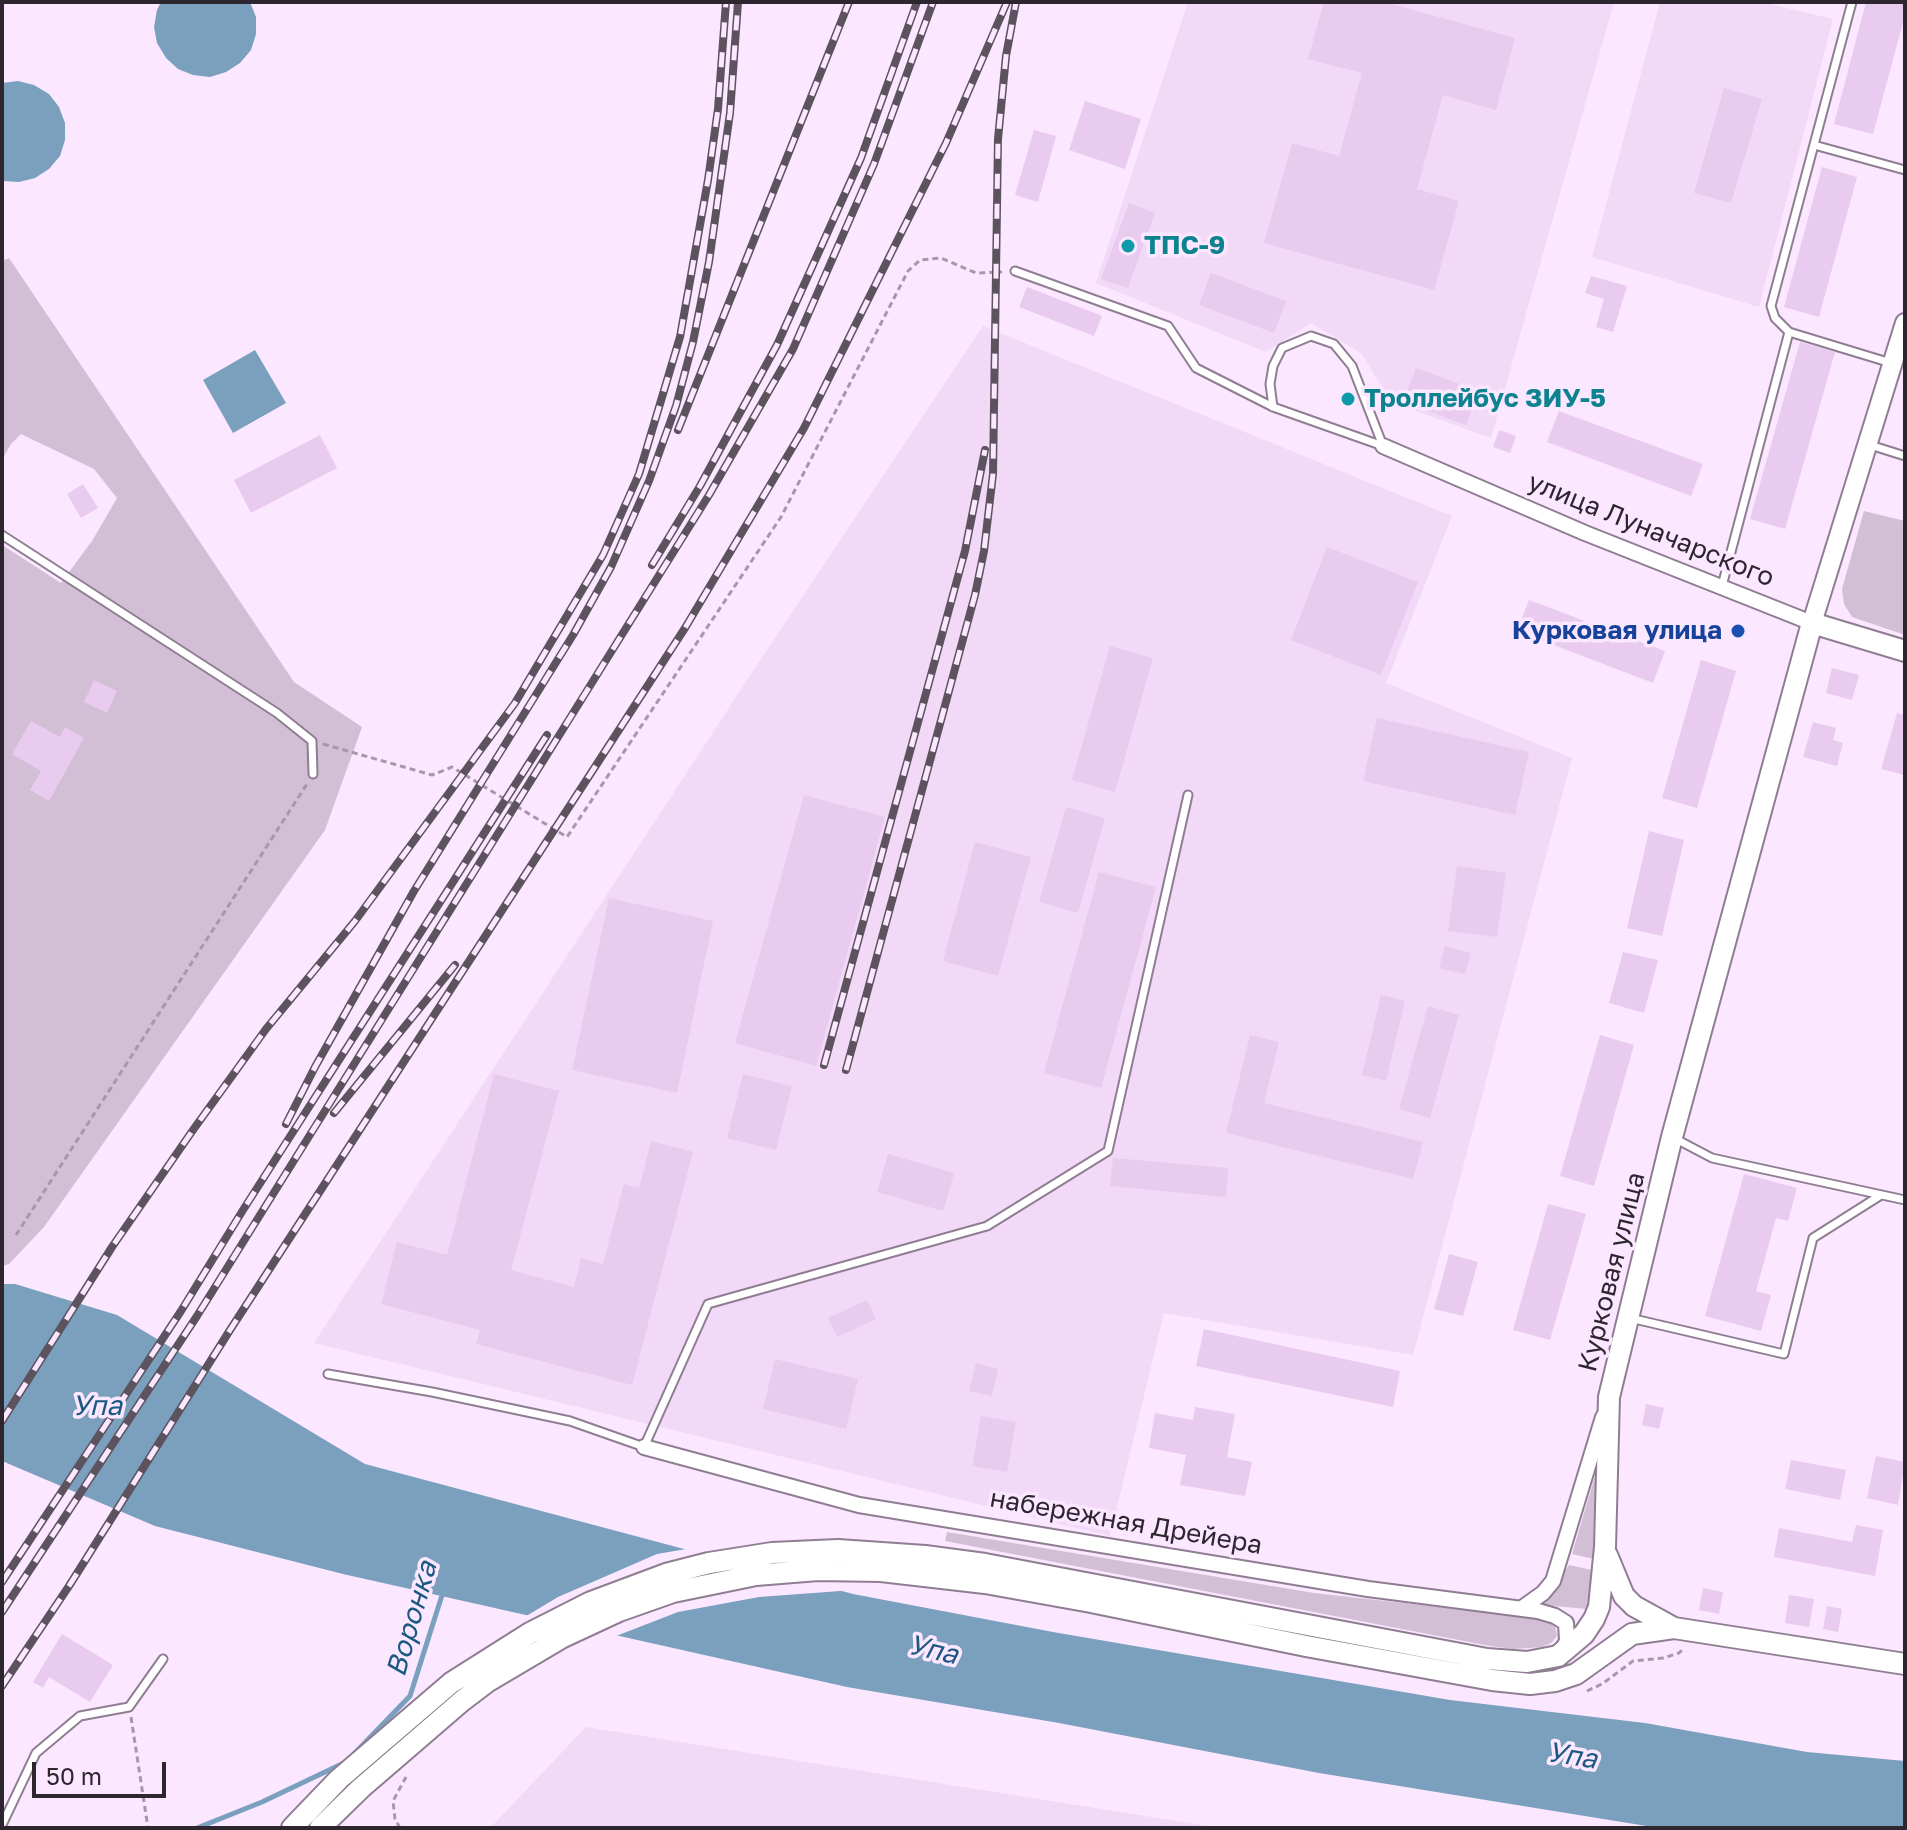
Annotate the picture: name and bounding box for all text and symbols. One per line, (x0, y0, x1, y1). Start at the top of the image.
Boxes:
place label: ТПС-9 (1144, 230, 1225, 262)
marker: ТПС-9 (1119, 237, 1137, 255)
place label: Троллейбус ЗИУ-5 (1364, 383, 1606, 415)
marker: Троллейбус ЗИУ-5 (1339, 390, 1357, 408)
street label: улица Луначарского (1523, 466, 1779, 594)
place label: Курковая улица (1512, 615, 1722, 647)
marker: Курковая улица (1729, 622, 1747, 640)
street label: Курковая улица (1572, 1169, 1652, 1375)
water label: Упа (72, 1389, 122, 1423)
street label: набережная Дрейера (987, 1483, 1265, 1561)
water label: Воронка (380, 1558, 444, 1680)
water label: Упа (905, 1628, 961, 1672)
water label: Упа (1545, 1735, 1599, 1777)
scale bar (36, 1746, 170, 1796)
text: 50 m (46, 1761, 102, 1790)

